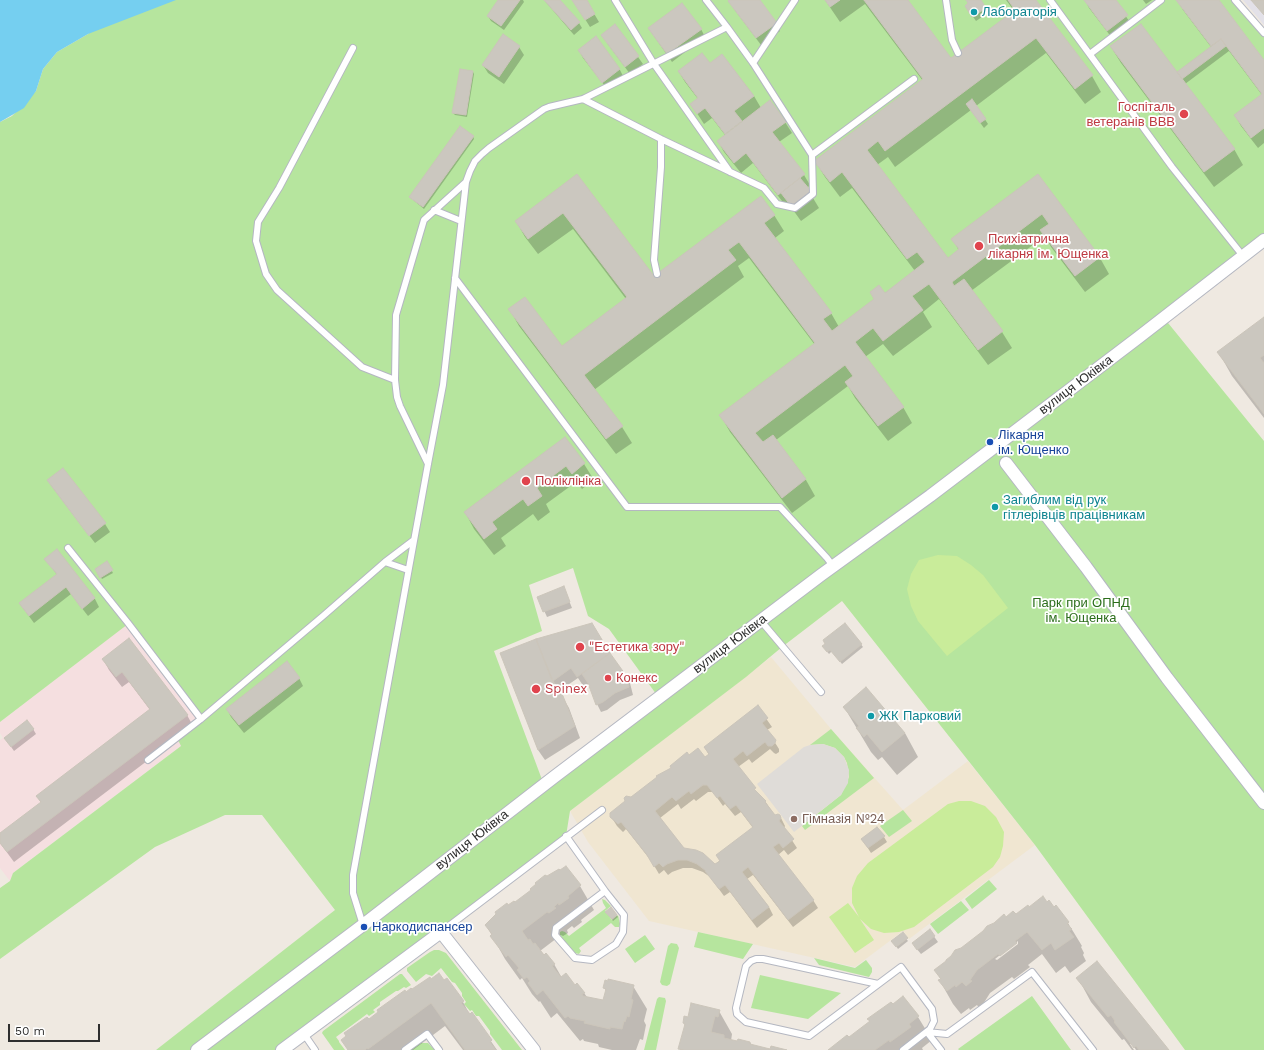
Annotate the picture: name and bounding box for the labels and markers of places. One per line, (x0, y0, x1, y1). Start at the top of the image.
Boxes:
place label: Лабораторія (982, 4, 1057, 20)
marker: Лабораторія (969, 7, 979, 17)
place label: Госпіталь ветеранів ВВВ (1087, 99, 1175, 130)
marker: Госпіталь ветеранів ВВВ (1178, 108, 1190, 120)
place label: Психіатрична лікарня ім. Ющенка (988, 231, 1109, 262)
marker: Психіатрична лікарня ім. Ющенка (973, 240, 985, 252)
place label: Лікарня ім. Ющенко (998, 427, 1069, 458)
marker: Лікарня ім. Ющенко (985, 437, 995, 447)
place label: Поліклініка (535, 473, 601, 489)
marker: Поліклініка (520, 475, 532, 487)
place label: Загиблим від рук гітлерівців працівникам (1003, 492, 1145, 523)
marker: Загиблим від рук гітлерівців працівникам (990, 502, 1000, 512)
place label: "Естетика зору" (589, 639, 685, 655)
marker: "Естетика зору" (574, 641, 586, 653)
place label: Конекс (616, 670, 658, 686)
marker: Конекс (603, 673, 613, 683)
place label: Spinex (545, 681, 587, 697)
marker: Spinex (530, 683, 542, 695)
place label: ЖК Парковий (879, 708, 961, 724)
marker: ЖК Парковий (866, 711, 876, 721)
place label: Гімназія №24 (802, 811, 885, 827)
marker: Гімназія №24 (789, 814, 799, 824)
place label: Наркодиспансер (372, 919, 472, 935)
marker: Наркодиспансер (359, 922, 369, 932)

